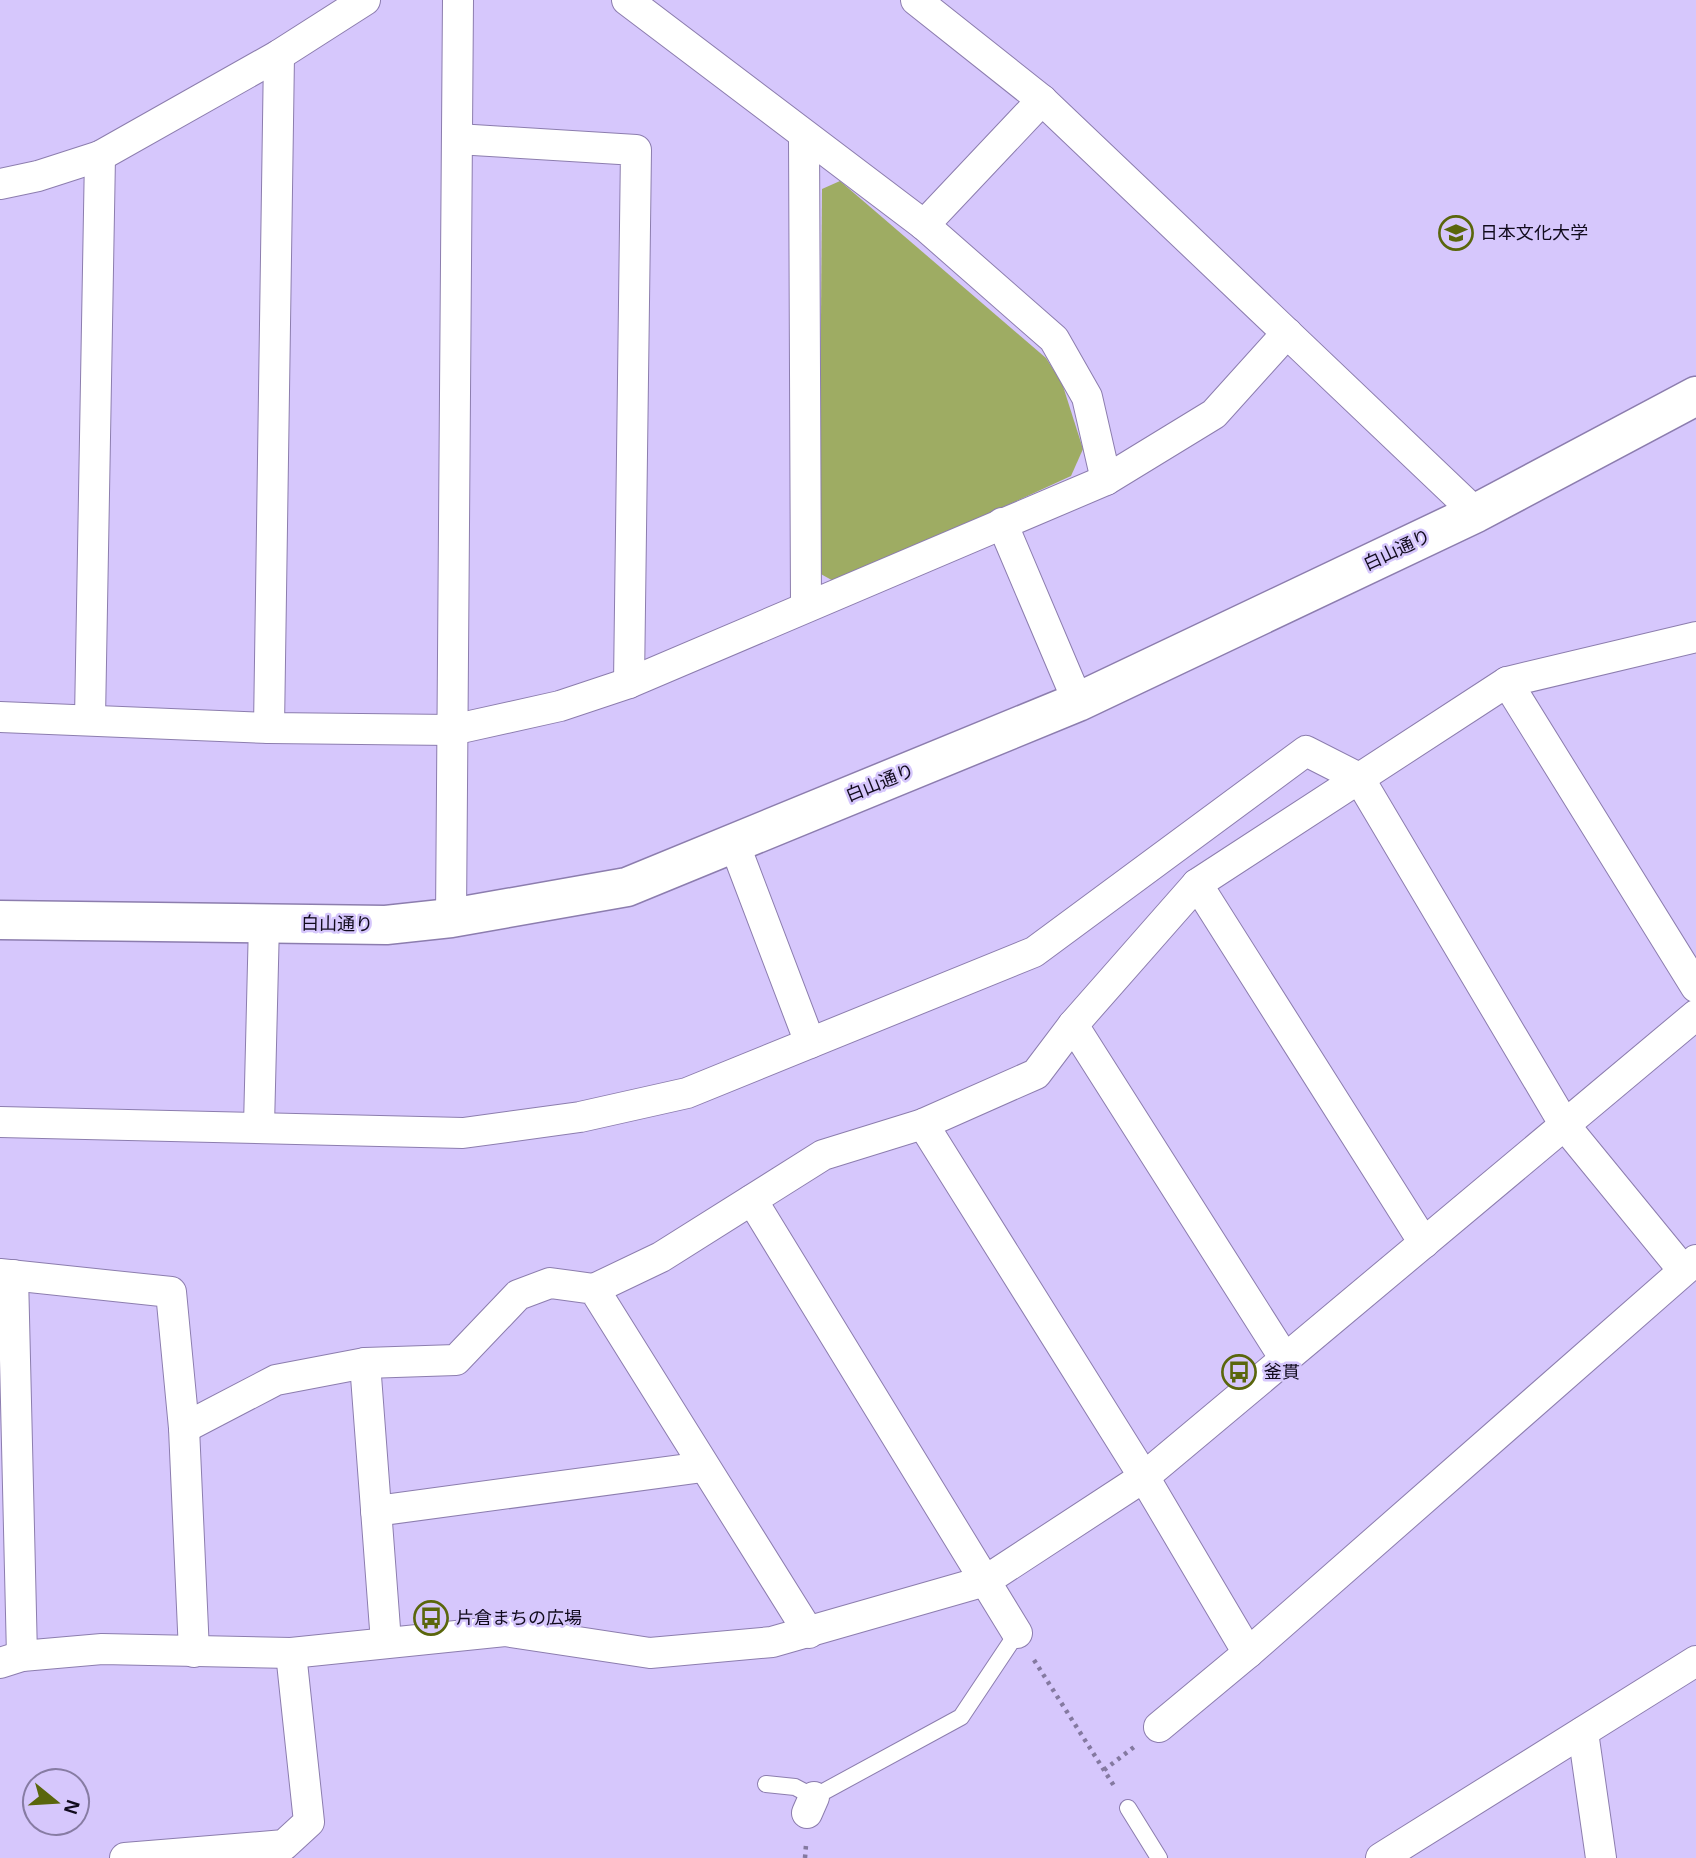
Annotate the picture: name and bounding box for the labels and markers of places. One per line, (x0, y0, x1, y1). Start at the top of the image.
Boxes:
school or university icon: 日本文化大学 (1437, 214, 1475, 252)
place label: 日本文化大学 (1480, 223, 1588, 243)
bus stop icon: 釜貫 (1220, 1353, 1258, 1391)
place label: 釜貫 (1264, 1362, 1300, 1382)
bus stop icon: 片倉まちの広場 (412, 1599, 450, 1637)
place label: 片倉まちの広場 (456, 1608, 582, 1628)

